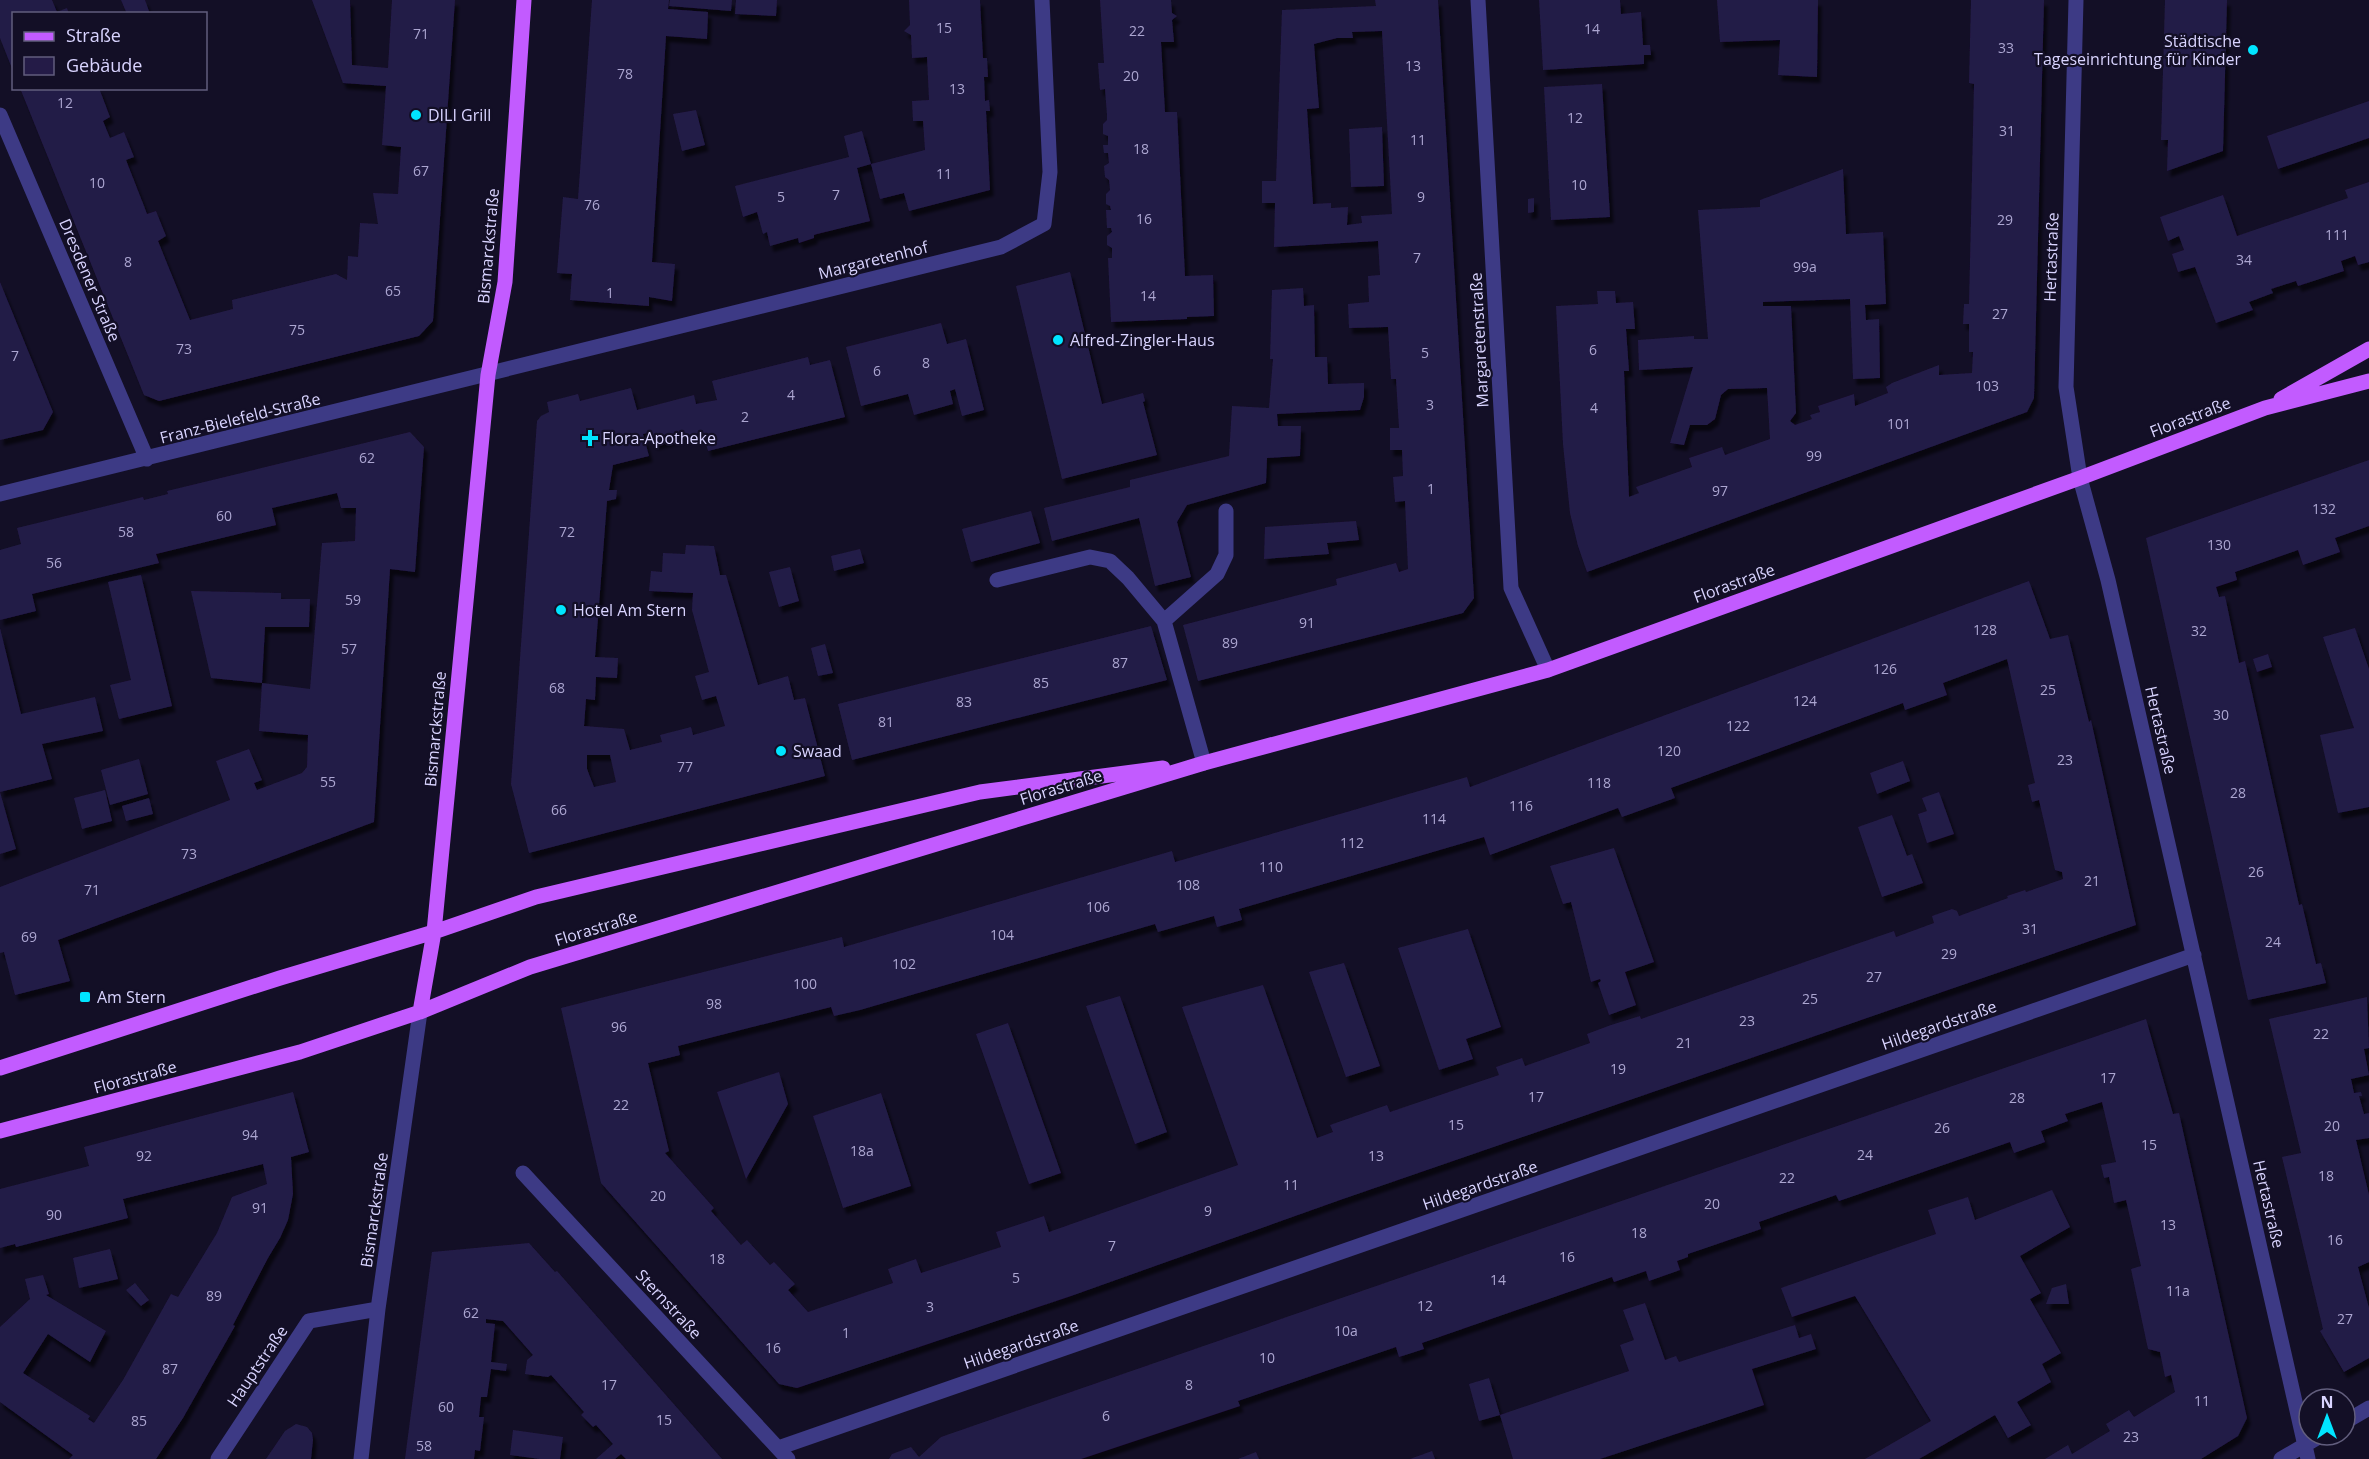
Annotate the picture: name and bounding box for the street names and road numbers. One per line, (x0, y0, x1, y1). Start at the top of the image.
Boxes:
street label: Bismarckstraße (472, 187, 504, 305)
street label: Hertastraße (2038, 212, 2064, 302)
street label: Dresdener Straße (54, 215, 126, 345)
street label: Margaretenhof (816, 235, 932, 284)
street label: Margaretenstraße (1464, 272, 1494, 408)
street label: Franz-Bielefeld-Straße (157, 387, 323, 449)
street label: Florastraße (2146, 391, 2234, 443)
street label: Florastraße (1690, 558, 1778, 608)
street label: Bismarckstraße (419, 670, 451, 788)
street label: Hertastraße (2140, 684, 2182, 776)
street label: Florastraße (1017, 764, 1105, 810)
street label: Florastraße (552, 905, 640, 951)
street label: Hildegardstraße (1879, 995, 1999, 1055)
street label: Florastraße (91, 1055, 179, 1099)
street label: Bismarckstraße (355, 1151, 393, 1269)
street label: Hildegardstraße (1420, 1155, 1540, 1215)
street label: Hertastraße (2248, 1158, 2290, 1250)
street label: Sternstraße (631, 1264, 707, 1344)
street label: Hildegardstraße (961, 1314, 1081, 1374)
street label: Hauptstraße (222, 1321, 292, 1411)

